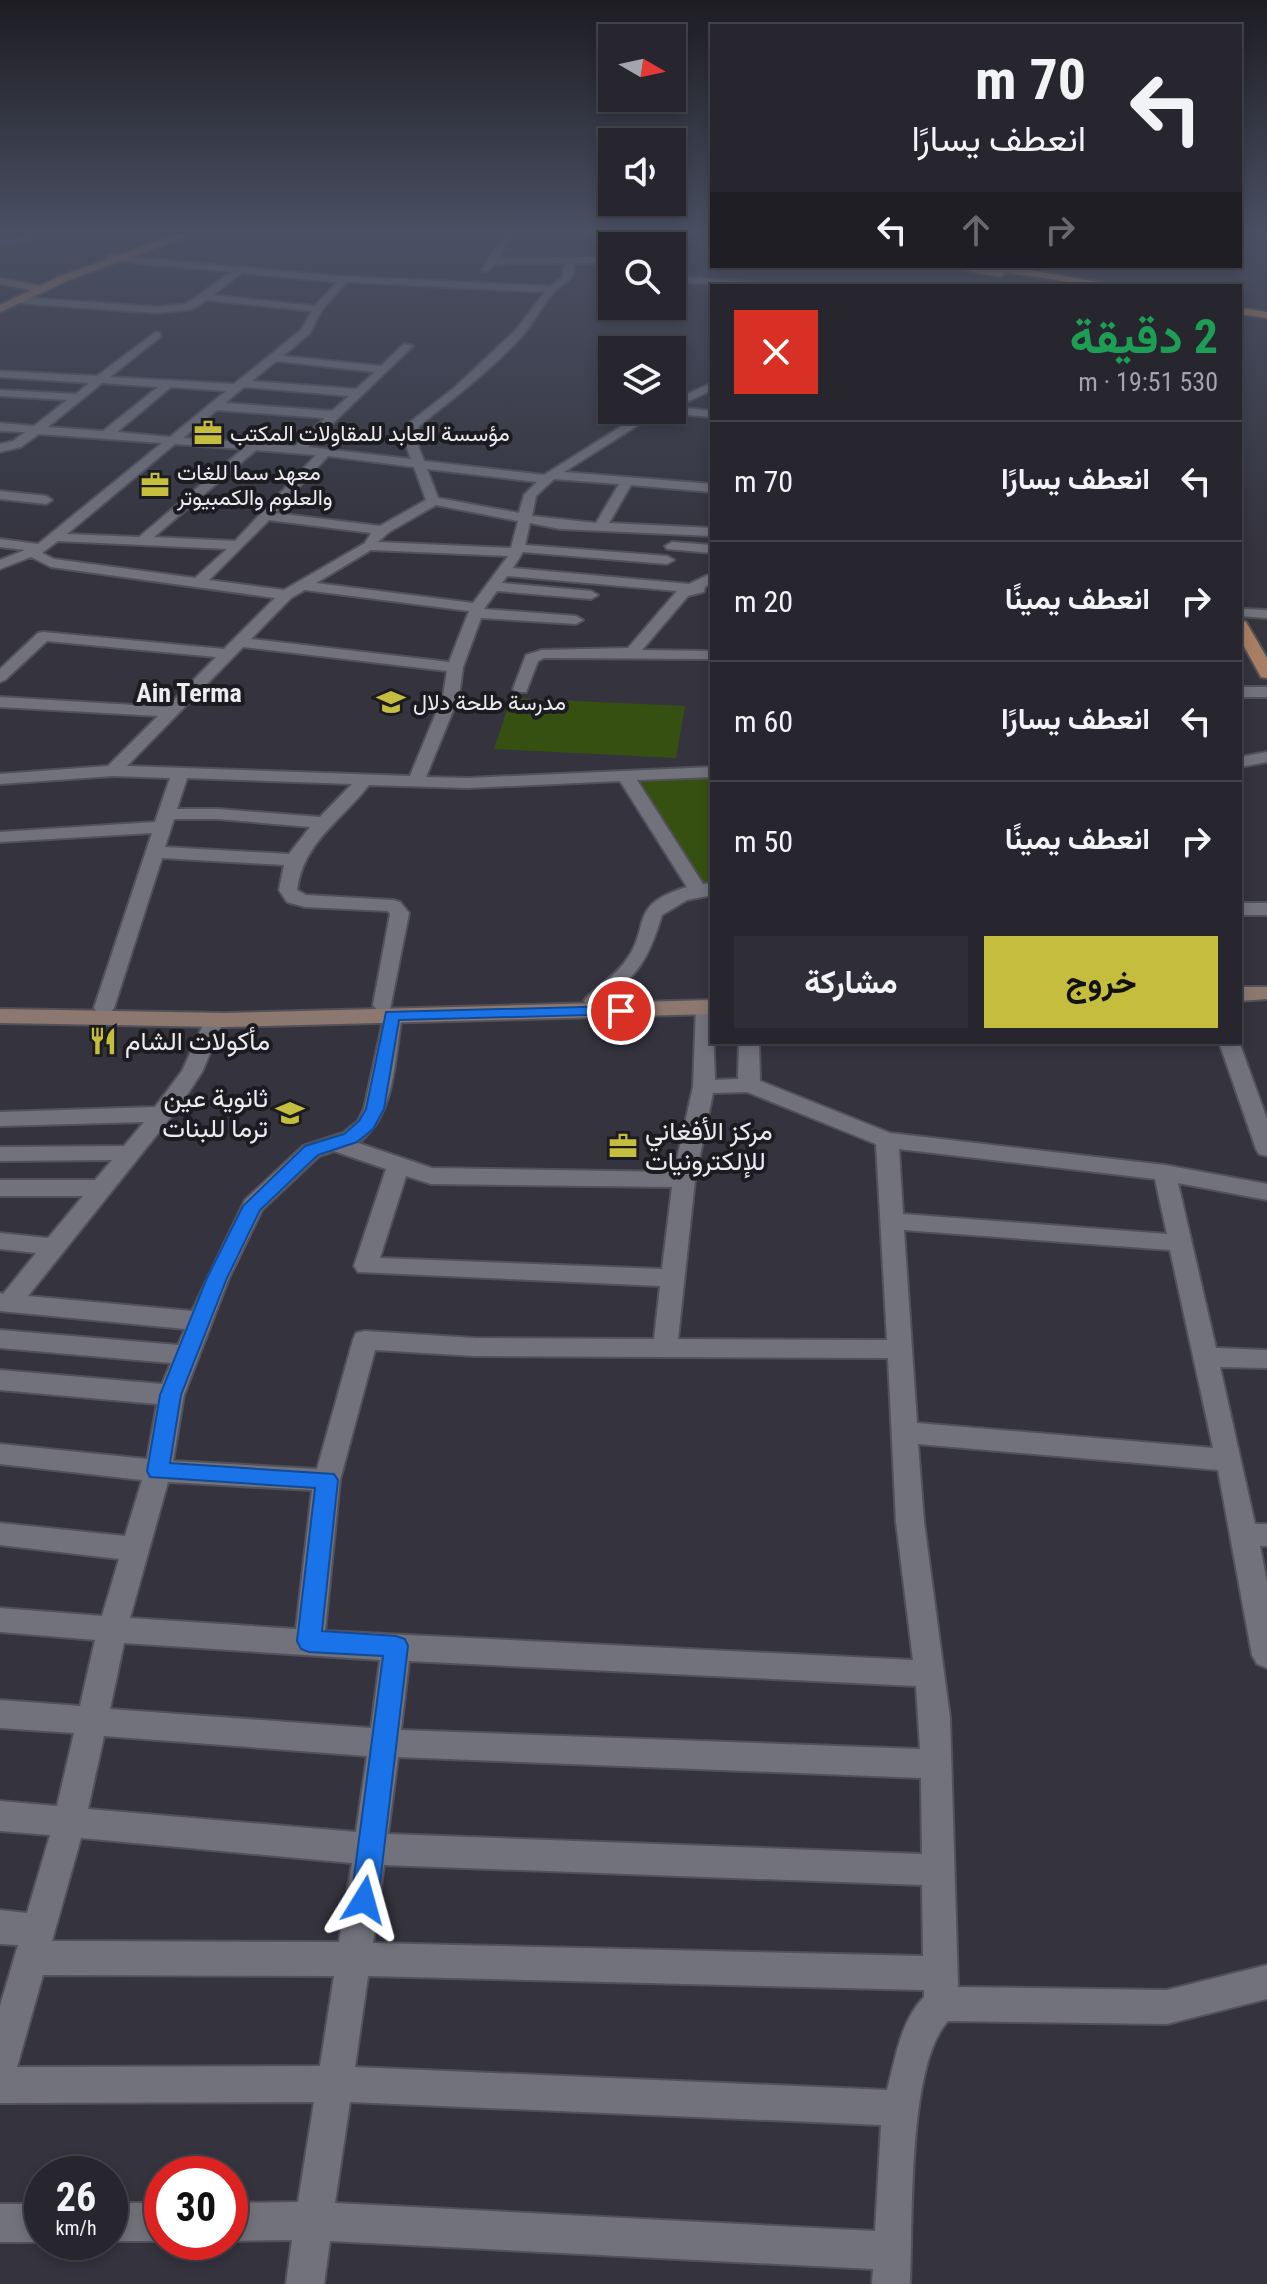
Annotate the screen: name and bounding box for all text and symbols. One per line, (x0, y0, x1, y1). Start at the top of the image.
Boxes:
north arrow (598, 24, 686, 112)
map controls (598, 24, 686, 424)
text: 70 m (975, 47, 1086, 113)
icon: left (1114, 56, 1218, 160)
text: انعطف يسارًا (912, 118, 1086, 160)
button: sound (598, 128, 686, 216)
icon: left (870, 208, 914, 252)
icon: ahead (954, 208, 998, 252)
icon: right (1038, 208, 1082, 252)
button: search (598, 232, 686, 320)
text: 2 دقيقة (1069, 308, 1218, 365)
button: close (734, 310, 818, 394)
button: layers (598, 336, 686, 424)
text: 530 m · 19:51 (1078, 367, 1218, 397)
office icon: مؤسسة العابد للمقاولات المكتب (193, 418, 223, 448)
place label: مؤسسة العابد للمقاولات المكتب (230, 421, 510, 447)
icon: left (1174, 459, 1218, 503)
place label: معهد سما للغات والعلوم والكمبيوتر (176, 460, 333, 512)
text: انعطف يسارًا (1001, 461, 1150, 496)
text: 70 m (734, 464, 793, 499)
office icon: معهد سما للغات والعلوم والكمبيوتر (140, 470, 170, 500)
icon: right (1174, 579, 1218, 623)
text: انعطف يمينًا (1005, 581, 1150, 616)
text: 20 m (734, 584, 793, 619)
district label: Ain Terma (136, 678, 242, 708)
school or university icon: مدرسة طلحة دلال (376, 687, 406, 717)
place label: مدرسة طلحة دلال (413, 690, 566, 716)
icon: left (1174, 699, 1218, 743)
text: انعطف يسارًا (1001, 701, 1150, 736)
text: 60 m (734, 704, 793, 739)
icon: right (1174, 819, 1218, 863)
text: انعطف يمينًا (1005, 821, 1150, 856)
text: 50 m (734, 824, 793, 859)
button: مشاركة (734, 936, 968, 1028)
button: خروج (984, 936, 1218, 1028)
pin (587, 977, 655, 1045)
icon: arrive (599, 989, 643, 1033)
restaurant icon: مأكولات الشام (88, 1026, 118, 1056)
place label: مأكولات الشام (125, 1026, 270, 1058)
place label: ثانوية عين ترما للبنات (162, 1083, 268, 1144)
school or university icon: ثانوية عين ترما للبنات (275, 1098, 305, 1128)
place label: مركز الأفغاني للإلكترونيات (645, 1116, 773, 1179)
office icon: مركز الأفغاني للإلكترونيات (608, 1131, 638, 1161)
position arrow (322, 1858, 406, 1942)
speed limit sign: 30 (144, 2156, 248, 2260)
text: 26 (56, 2174, 96, 2221)
text: km/h (55, 2216, 97, 2240)

